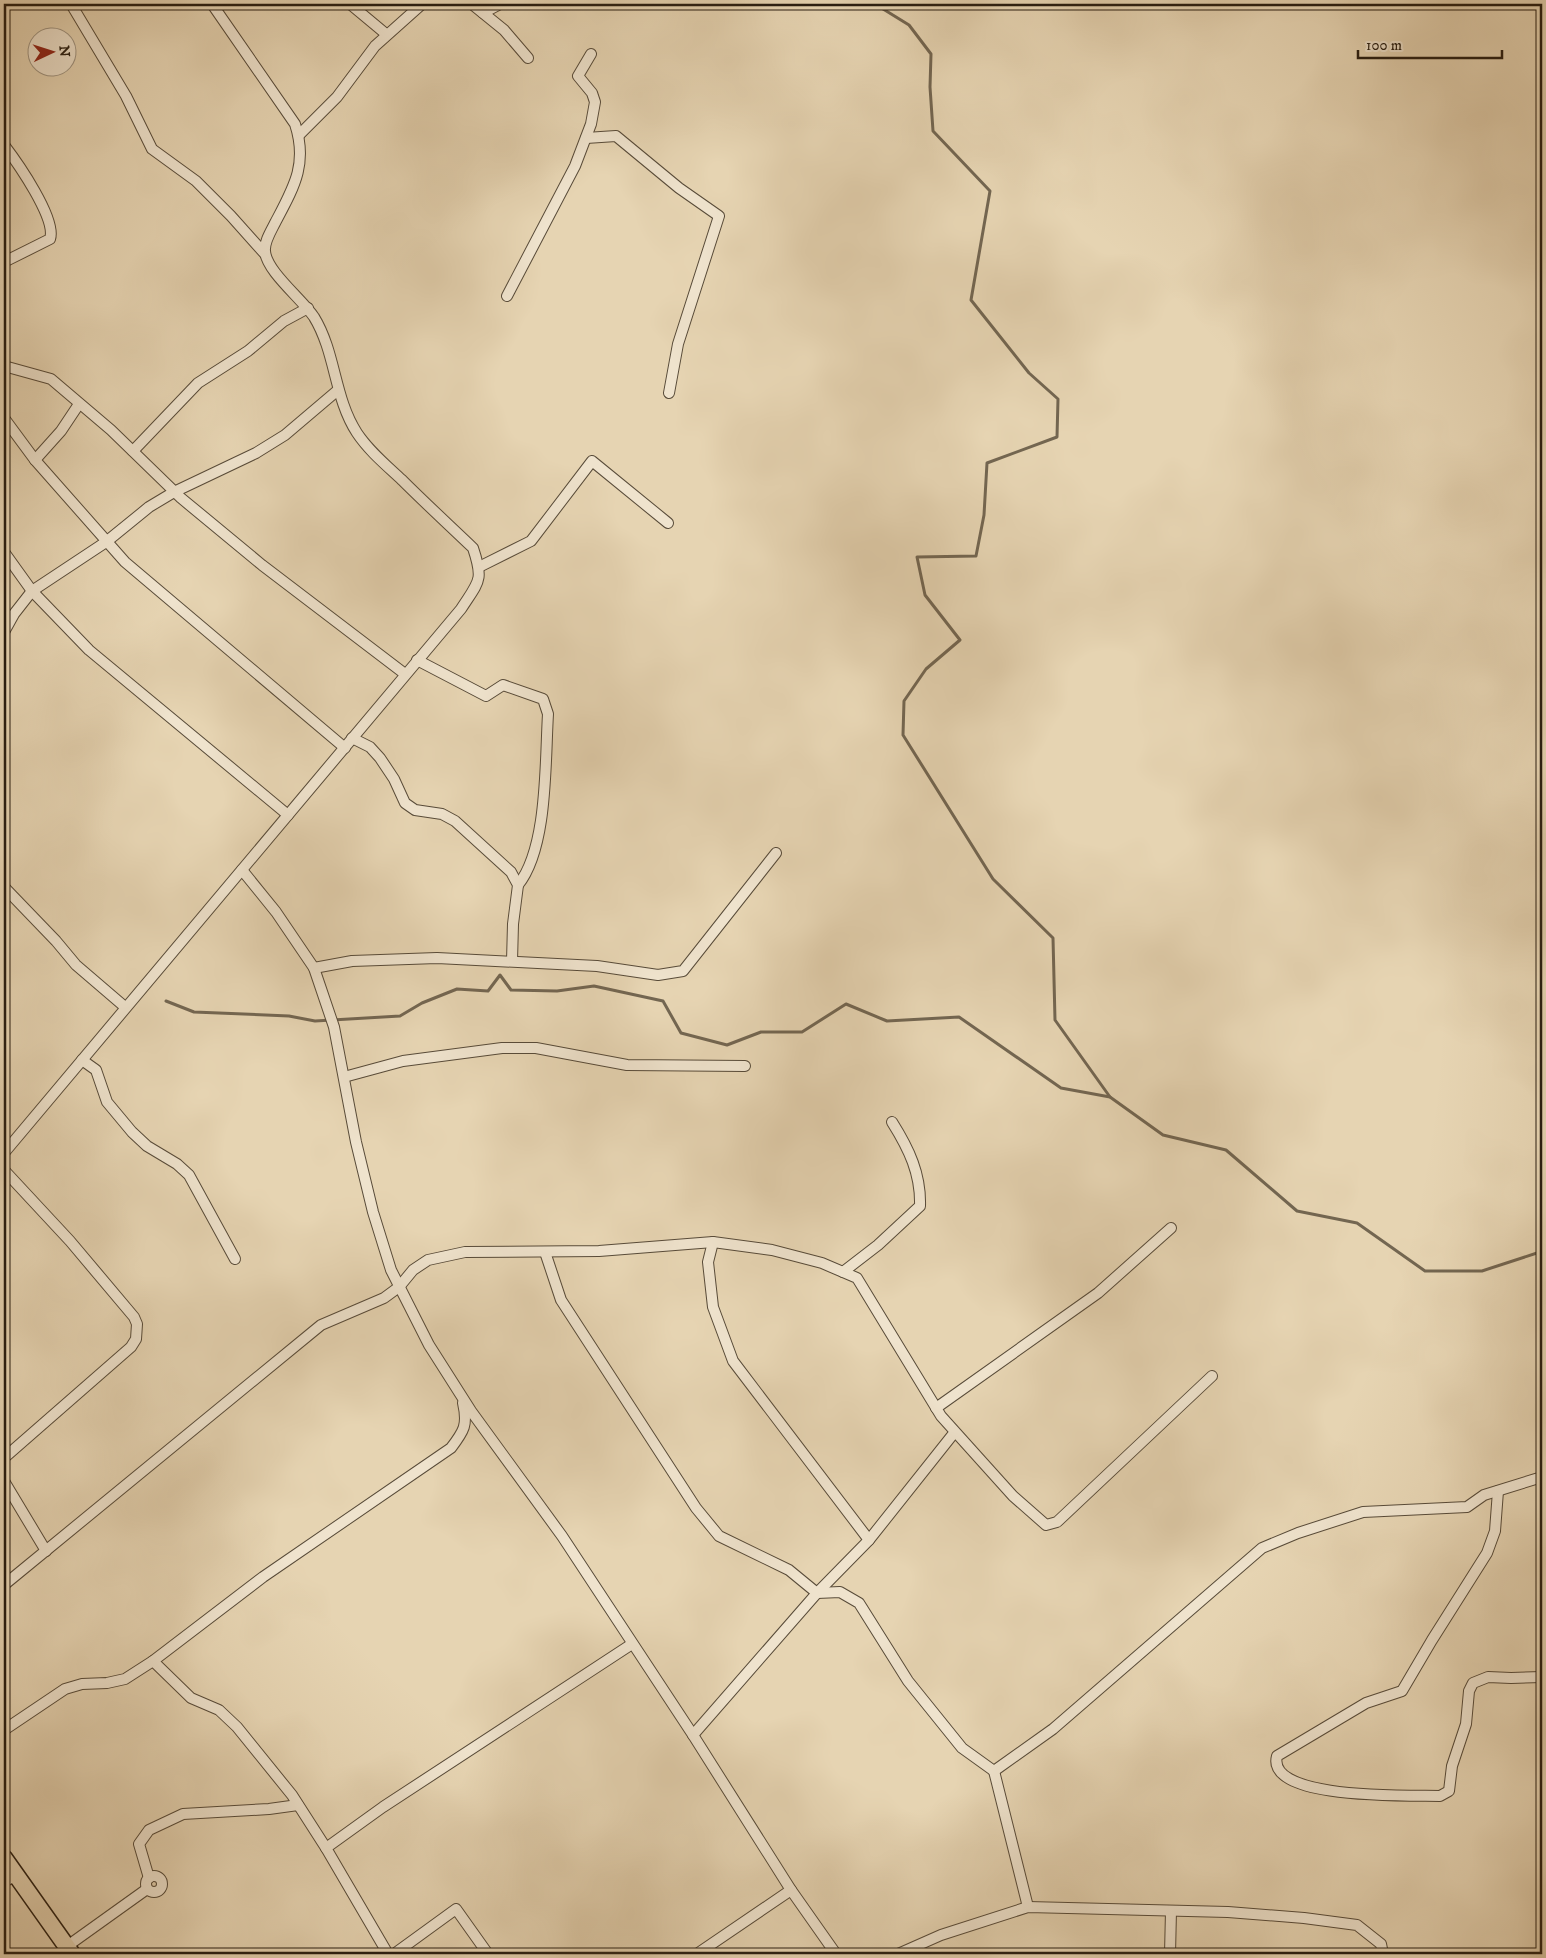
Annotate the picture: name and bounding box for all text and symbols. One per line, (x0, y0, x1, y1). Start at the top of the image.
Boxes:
north arrow (28, 28, 78, 78)
scale bar (1358, 28, 1502, 60)
text: 100 m (1366, 36, 1402, 55)
text: N (55, 45, 73, 58)

